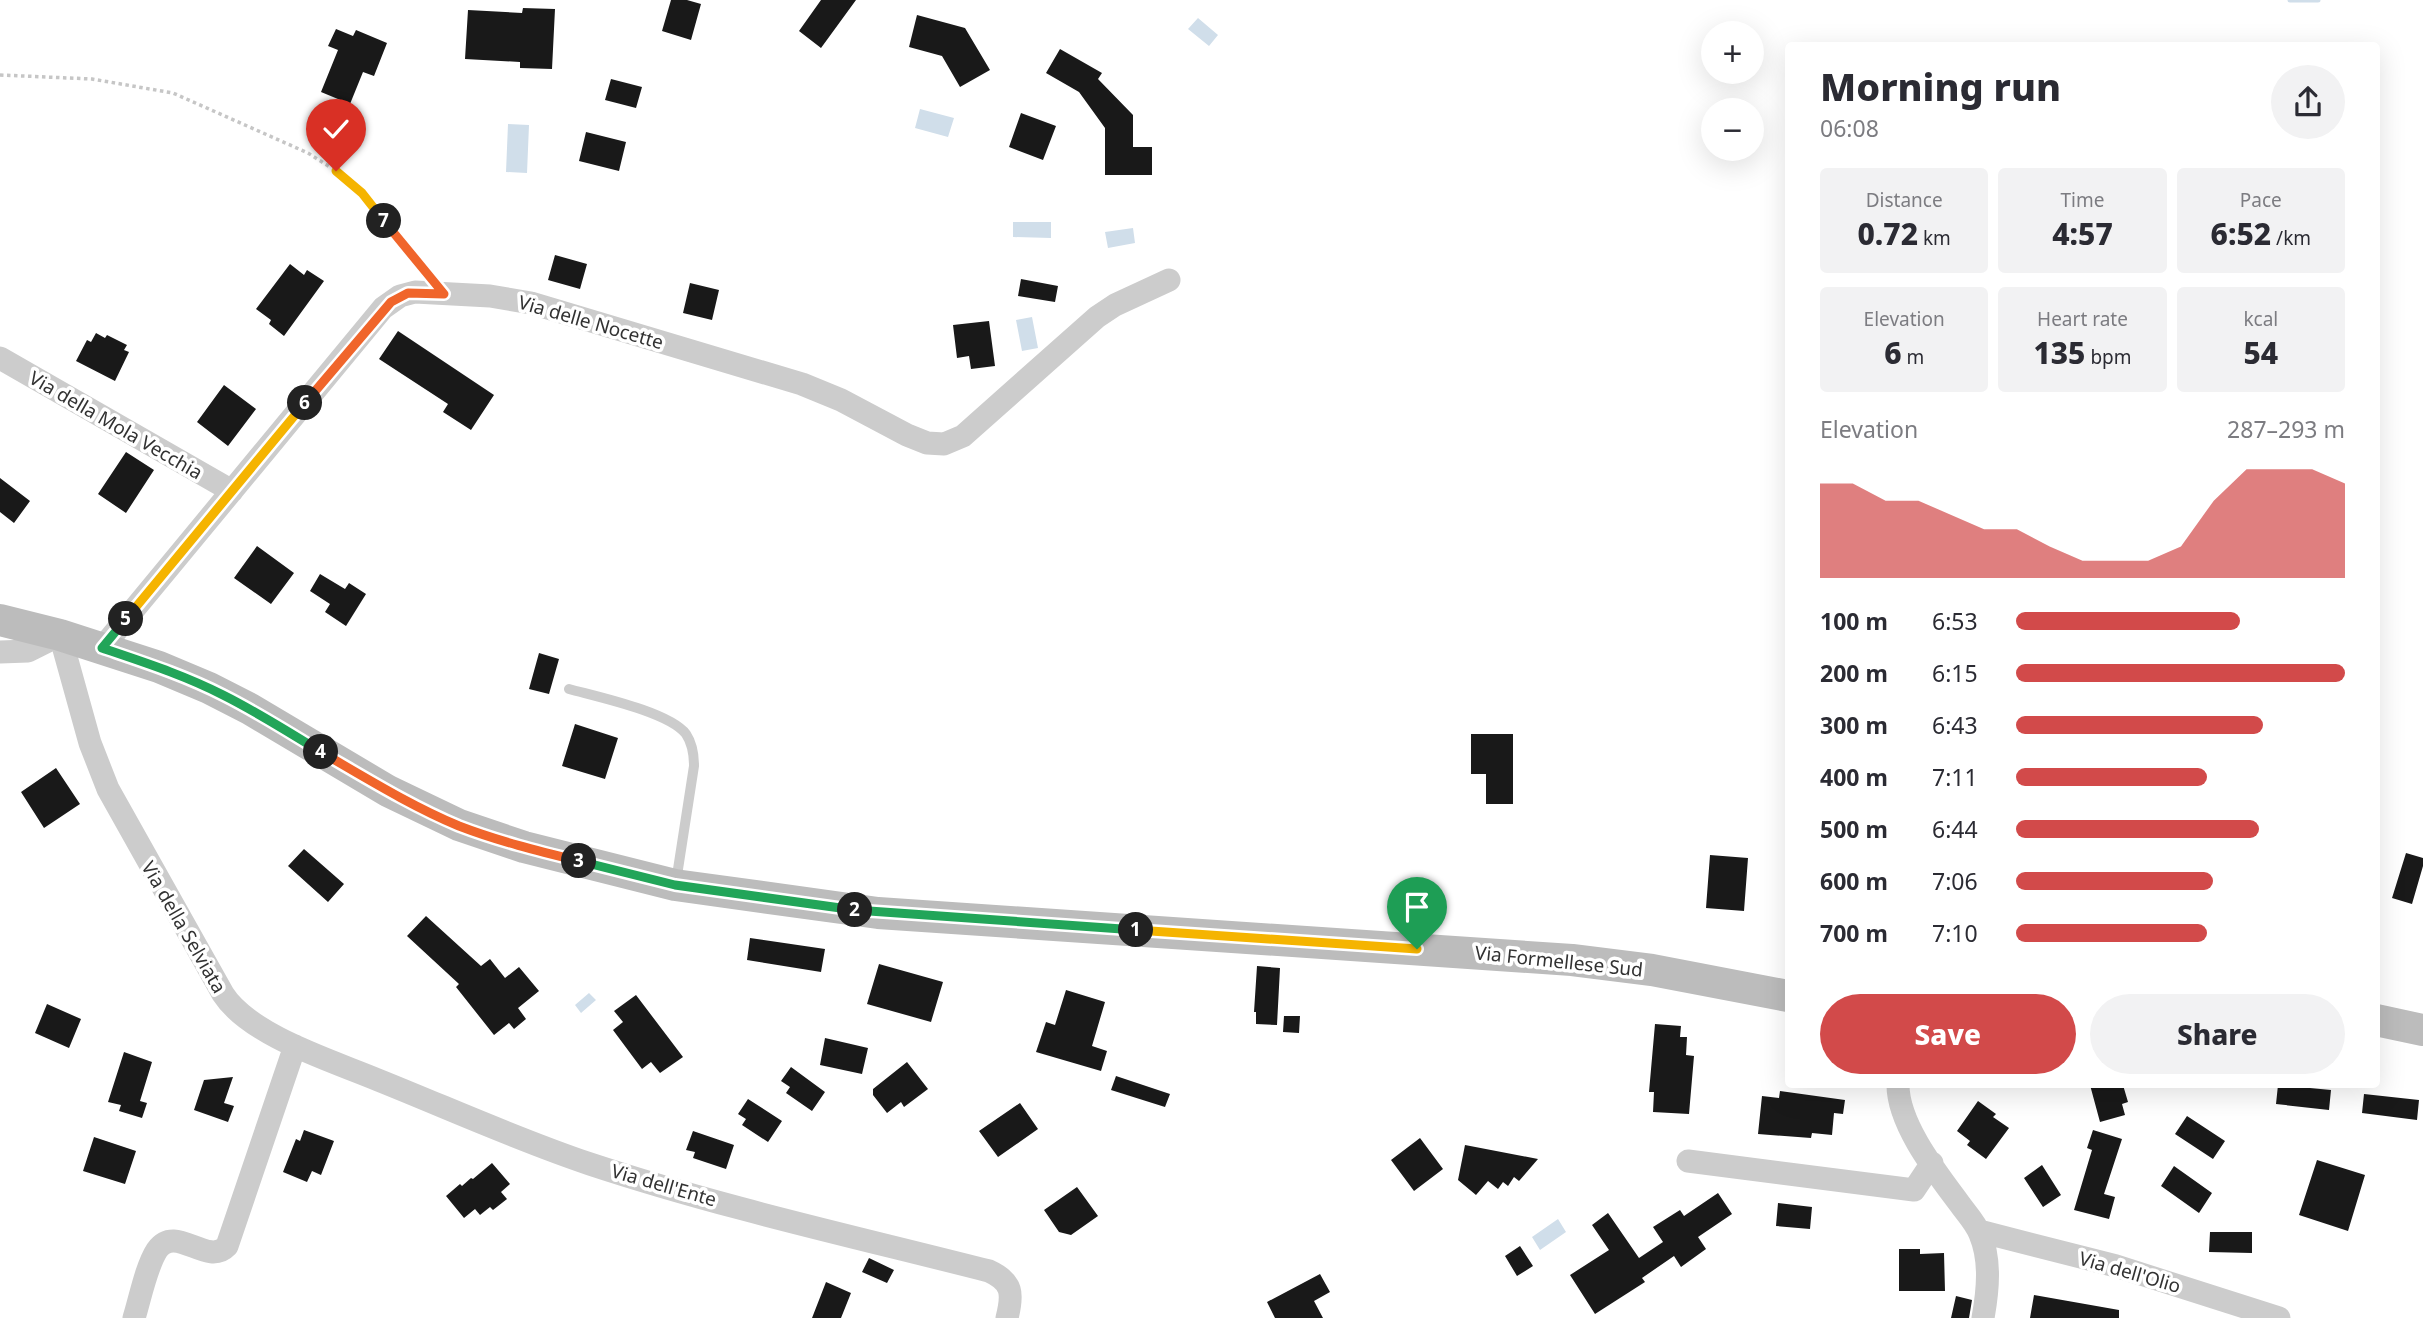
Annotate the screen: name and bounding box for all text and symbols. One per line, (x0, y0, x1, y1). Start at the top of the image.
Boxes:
map controls (1701, 21, 1764, 161)
button: + (1701, 21, 1764, 84)
text: Morning run (1820, 60, 2061, 112)
button: share (2271, 65, 2345, 139)
button: − (1701, 98, 1764, 161)
pin (306, 99, 366, 171)
icon: check (317, 110, 355, 148)
text: 06:08 (1820, 112, 1879, 144)
text: Distance (1866, 187, 1943, 213)
text: Time (2061, 187, 2104, 213)
text: Pace (2240, 187, 2282, 213)
pin: 7 (366, 204, 402, 238)
text: 7 (378, 207, 389, 233)
text: 0.72 (1857, 213, 1918, 254)
text: 4:57 (2052, 213, 2113, 254)
text: 6:52 (2211, 213, 2271, 254)
text: km (1918, 225, 1951, 251)
text: /km (2271, 225, 2311, 251)
street label: Via delle Nocette (515, 289, 667, 355)
text: Elevation (1864, 306, 1945, 332)
text: Heart rate (2037, 306, 2128, 332)
text: kcal (2243, 306, 2278, 332)
text: 6 (1884, 332, 1901, 373)
text: 135 (2033, 332, 2085, 373)
text: 54 (2243, 332, 2278, 373)
text: m (1901, 344, 1924, 370)
text: bpm (2085, 344, 2132, 370)
street label: Via della Mola Vecchia (25, 365, 207, 485)
pin: 6 (288, 386, 322, 420)
text: 6 (299, 389, 310, 415)
text: Elevation (1820, 413, 1918, 445)
text: 287–293 m (2227, 413, 2345, 445)
pin: 5 (108, 602, 144, 636)
text: 5 (120, 605, 131, 631)
text: 100 m (1820, 605, 1888, 637)
text: 6:53 (1932, 605, 1978, 637)
text: 200 m (1820, 657, 1888, 689)
text: 6:15 (1932, 657, 1978, 689)
text: 300 m (1820, 709, 1888, 741)
text: 6:43 (1932, 709, 1978, 741)
pin: 4 (304, 734, 338, 770)
text: 4 (315, 738, 326, 764)
text: 400 m (1820, 761, 1888, 793)
text: 7:11 (1932, 761, 1978, 793)
text: 500 m (1820, 813, 1888, 845)
text: 6:44 (1932, 813, 1978, 845)
pin: 3 (562, 844, 596, 878)
text: 3 (573, 847, 584, 873)
street label: Via della Selviata (136, 856, 232, 998)
text: 600 m (1820, 865, 1888, 897)
text: 7:06 (1932, 865, 1978, 897)
pin (1387, 877, 1447, 949)
icon: arrive (1398, 888, 1436, 926)
pin: 2 (838, 892, 872, 928)
text: 2 (849, 896, 860, 922)
pin: 1 (1118, 912, 1154, 948)
text: 1 (1130, 916, 1141, 942)
text: 700 m (1820, 917, 1888, 949)
text: 7:10 (1932, 917, 1978, 949)
street label: Via Formellese Sud (1474, 939, 1644, 983)
button: Save (1820, 994, 2076, 1074)
button: Share (2090, 994, 2345, 1074)
street label: Via dell'Ente (608, 1158, 720, 1212)
street label: Via dell'Olio (2076, 1245, 2184, 1299)

